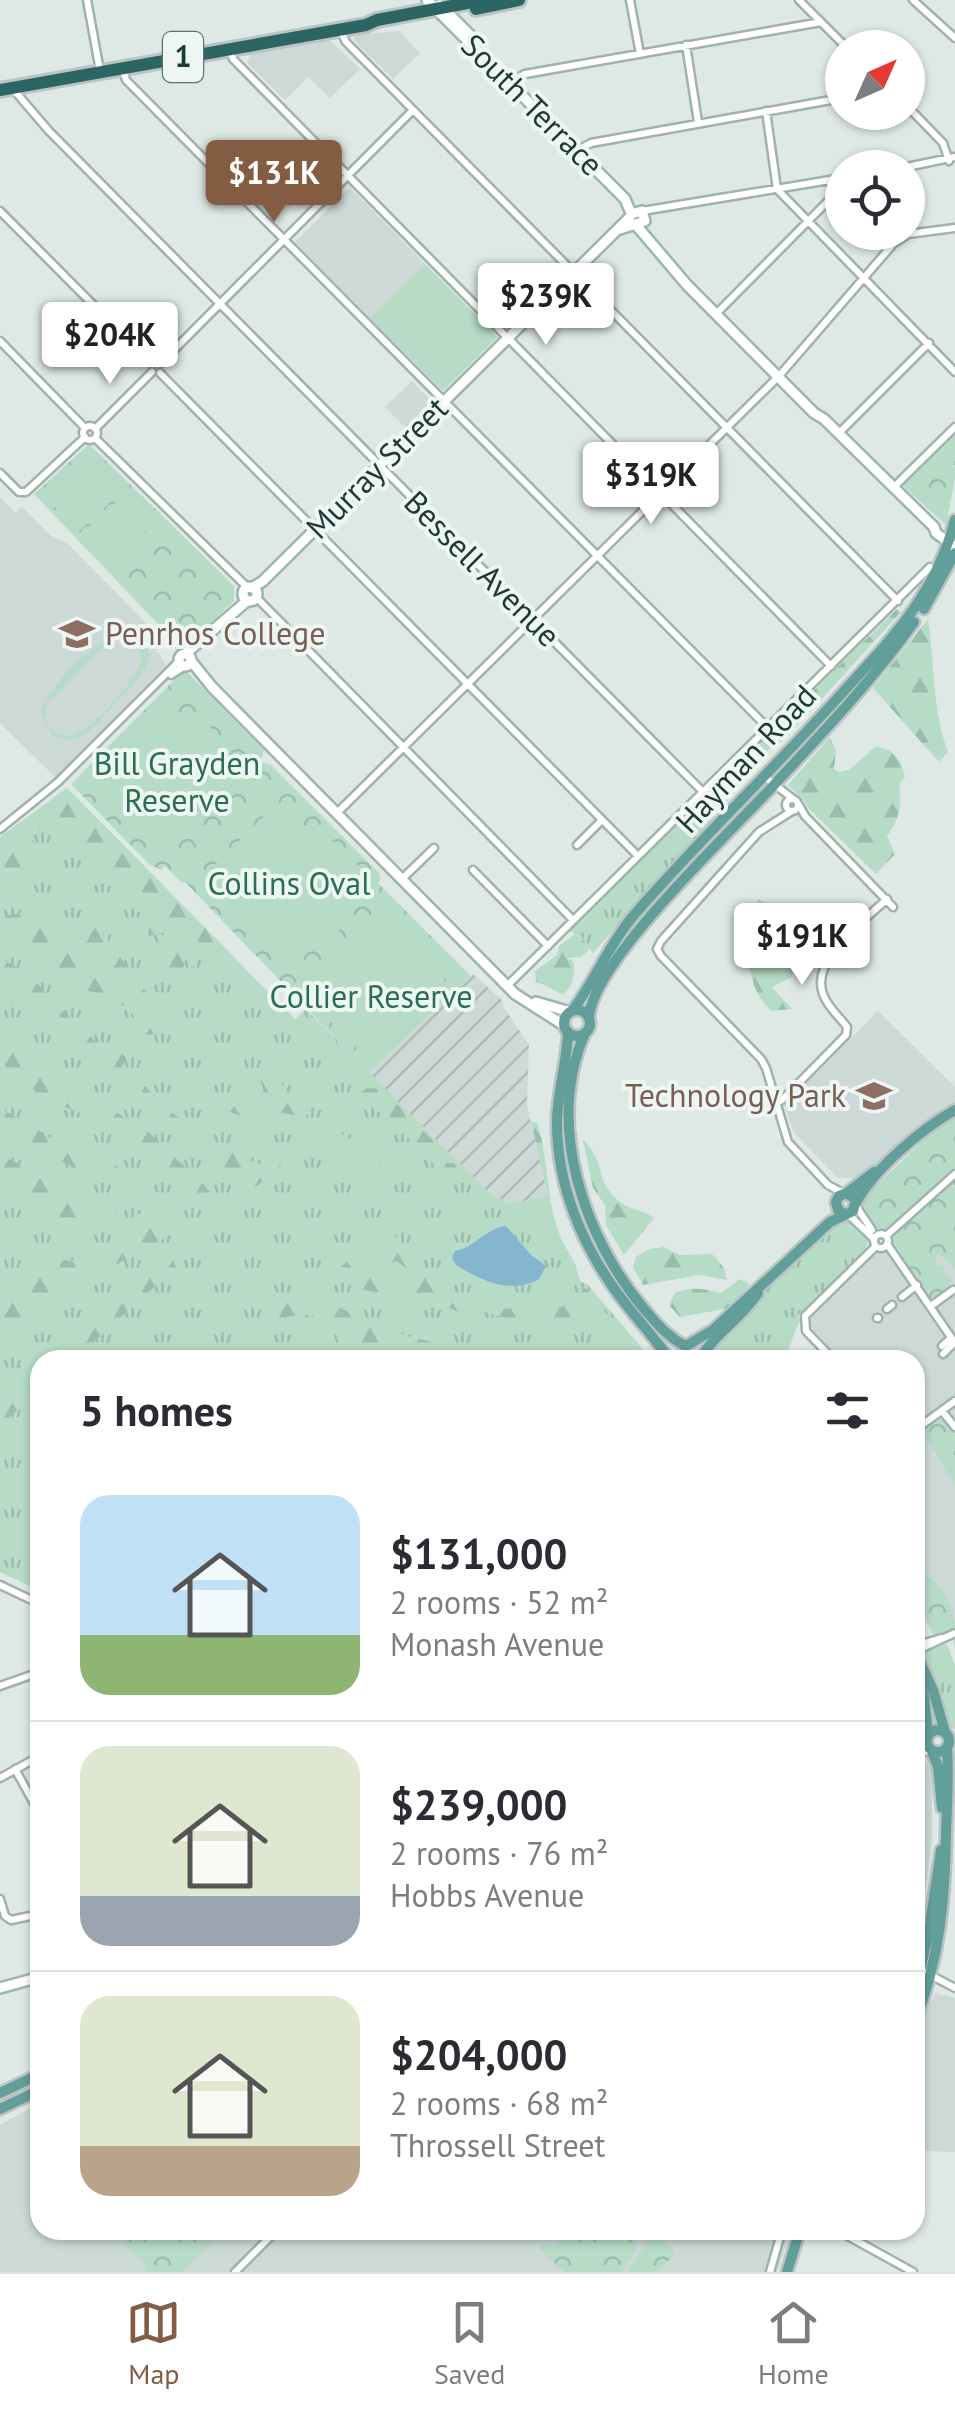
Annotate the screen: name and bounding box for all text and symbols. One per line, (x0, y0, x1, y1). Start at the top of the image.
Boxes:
street label: South Terrace (453, 24, 613, 184)
north arrow (825, 30, 925, 130)
map controls (825, 30, 925, 250)
road number: 1 (163, 32, 203, 82)
pin: $131K (204, 140, 344, 225)
button: locate (825, 150, 925, 250)
text: $131K (228, 151, 320, 193)
pin: $239K (476, 263, 616, 348)
text: $239K (500, 274, 592, 316)
pin: $204K (40, 302, 180, 387)
text: $204K (64, 313, 156, 355)
street label: Murray Street (296, 387, 456, 547)
pin: $319K (581, 442, 721, 527)
text: $319K (605, 453, 697, 495)
street label: Bessell Avenue (396, 481, 570, 655)
place label: Penrhos College (105, 612, 325, 654)
school or university icon: Penrhos College (58, 615, 96, 653)
street label: Hayman Road (666, 675, 825, 841)
park label: Bill Grayden Reserve (94, 742, 260, 821)
park label: Collins Oval (207, 862, 371, 904)
pin: $191K (732, 903, 872, 988)
text: $191K (756, 914, 848, 956)
park label: Collier Reserve (270, 975, 472, 1017)
place label: Technology Park (625, 1074, 847, 1116)
school or university icon: Technology Park (855, 1077, 893, 1115)
text: 5 homes (80, 1383, 233, 1438)
icon: filters (820, 1383, 875, 1438)
text: $131,000 (390, 1526, 567, 1581)
icon: home (160, 1535, 280, 1655)
text: 2 rooms · 52 m² (390, 1581, 608, 1623)
text: Monash Avenue (390, 1623, 604, 1665)
text: $239,000 (390, 1777, 567, 1832)
icon: home (160, 1786, 280, 1906)
text: 2 rooms · 76 m² (390, 1832, 608, 1874)
text: Hobbs Avenue (390, 1874, 584, 1916)
text: $204,000 (390, 2027, 567, 2082)
icon: home (160, 2036, 280, 2156)
text: 2 rooms · 68 m² (390, 2082, 608, 2124)
text: Throssell Street (390, 2124, 605, 2166)
tab: Map (126, 2295, 181, 2392)
tab: Saved (434, 2295, 505, 2392)
tab: Home (758, 2295, 829, 2392)

